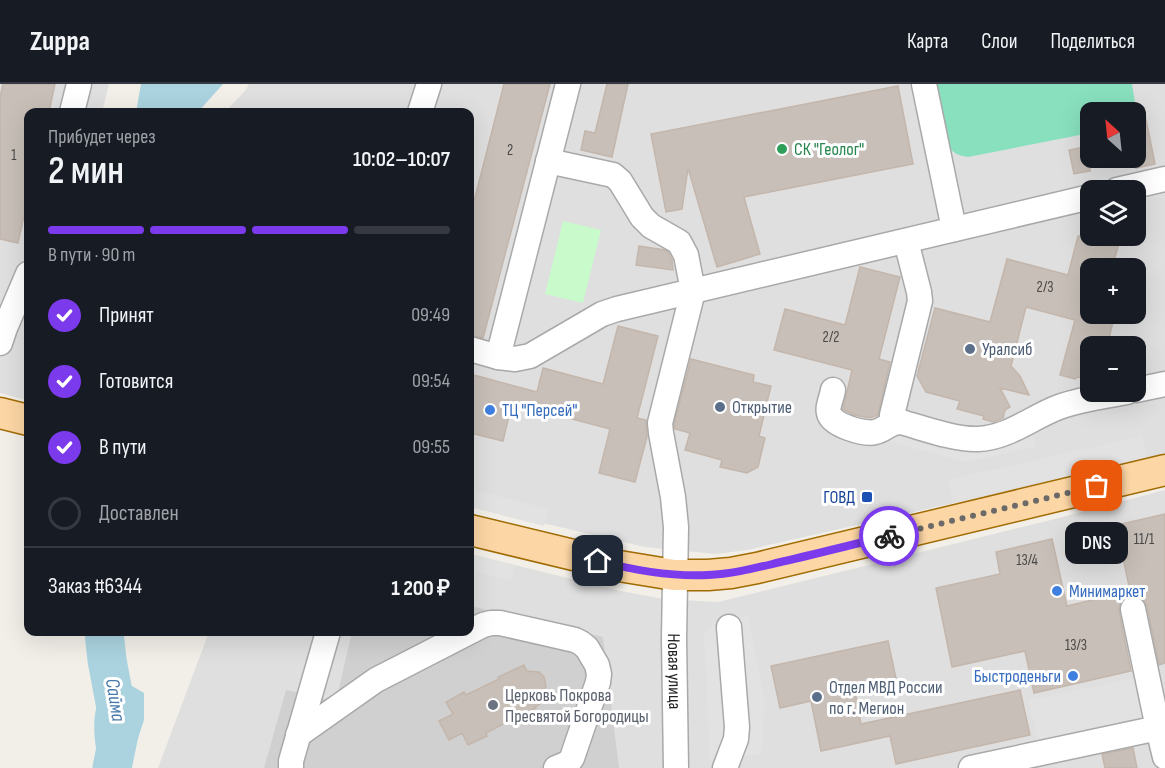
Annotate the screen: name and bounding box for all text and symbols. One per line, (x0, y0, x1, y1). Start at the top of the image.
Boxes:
text: Zuppa (30, 25, 90, 58)
text: Карта (907, 29, 948, 54)
text: Слои (981, 29, 1017, 54)
text: Поделиться (1050, 29, 1135, 54)
north arrow (1080, 102, 1146, 168)
map controls (1080, 102, 1146, 402)
text: Прибудет через (48, 125, 156, 149)
place label: СК "Геолог" (794, 139, 864, 160)
house number: 2 (507, 141, 513, 160)
marker: СК "Геолог" (775, 142, 789, 156)
house number: 1 (11, 146, 17, 165)
text: 10:02–10:07 (353, 146, 450, 173)
text: 2 мин (48, 148, 124, 195)
button: layers (1080, 180, 1146, 246)
text: В пути · 90 m (48, 243, 135, 267)
button: + (1080, 258, 1146, 324)
house number: 2/3 (1036, 278, 1054, 297)
icon: check (48, 299, 81, 332)
text: Принят (99, 302, 154, 329)
text: 09:49 (411, 303, 450, 327)
house number: 2/2 (822, 328, 840, 347)
button: − (1080, 336, 1146, 402)
place label: Уралсиб (982, 339, 1033, 360)
marker: Уралсиб (963, 342, 977, 356)
icon: check (48, 365, 81, 398)
text: Готовится (99, 368, 173, 395)
text: 09:54 (412, 369, 450, 393)
place label: Открытие (732, 397, 792, 418)
place label: ТЦ "Персей" (502, 400, 577, 421)
marker: Открытие (713, 400, 727, 414)
marker: ТЦ "Персей" (483, 403, 497, 417)
icon: check (48, 431, 81, 464)
text: В пути (99, 434, 147, 461)
text: 09:55 (412, 435, 450, 459)
pin (1071, 460, 1122, 511)
icon: bag (1080, 469, 1113, 502)
place label: ГОВД (823, 487, 855, 508)
marker: ГОВД (860, 490, 874, 504)
text: Доставлен (99, 500, 179, 527)
courier (859, 506, 919, 566)
icon: bike (873, 520, 906, 553)
callout: DNS (1066, 522, 1128, 564)
house number: 11/1 (1134, 530, 1155, 549)
text: DNS (1082, 531, 1111, 555)
pin (572, 535, 623, 586)
icon: home (581, 544, 614, 577)
house number: 13/4 (1016, 551, 1038, 570)
text: Заказ #6344 (48, 573, 142, 600)
text: 1 200 ₽ (391, 575, 450, 602)
place label: Минимаркет (1069, 581, 1145, 602)
marker: Минимаркет (1050, 584, 1064, 598)
street label: Новая улица (663, 633, 686, 710)
house number: 13/3 (1065, 636, 1087, 655)
place label: Быстроденьги (974, 666, 1061, 687)
marker: Быстроденьги (1066, 669, 1080, 683)
water label: Сайма (100, 677, 130, 723)
place label: Отдел МВД России по г. Мегион (829, 677, 943, 719)
place label: Церковь Покрова Пресвятой Богородицы (505, 685, 649, 727)
marker: Отдел МВД России по г. Мегион (810, 690, 824, 704)
marker: Церковь Покрова Пресвятой Богородицы (486, 698, 500, 712)

